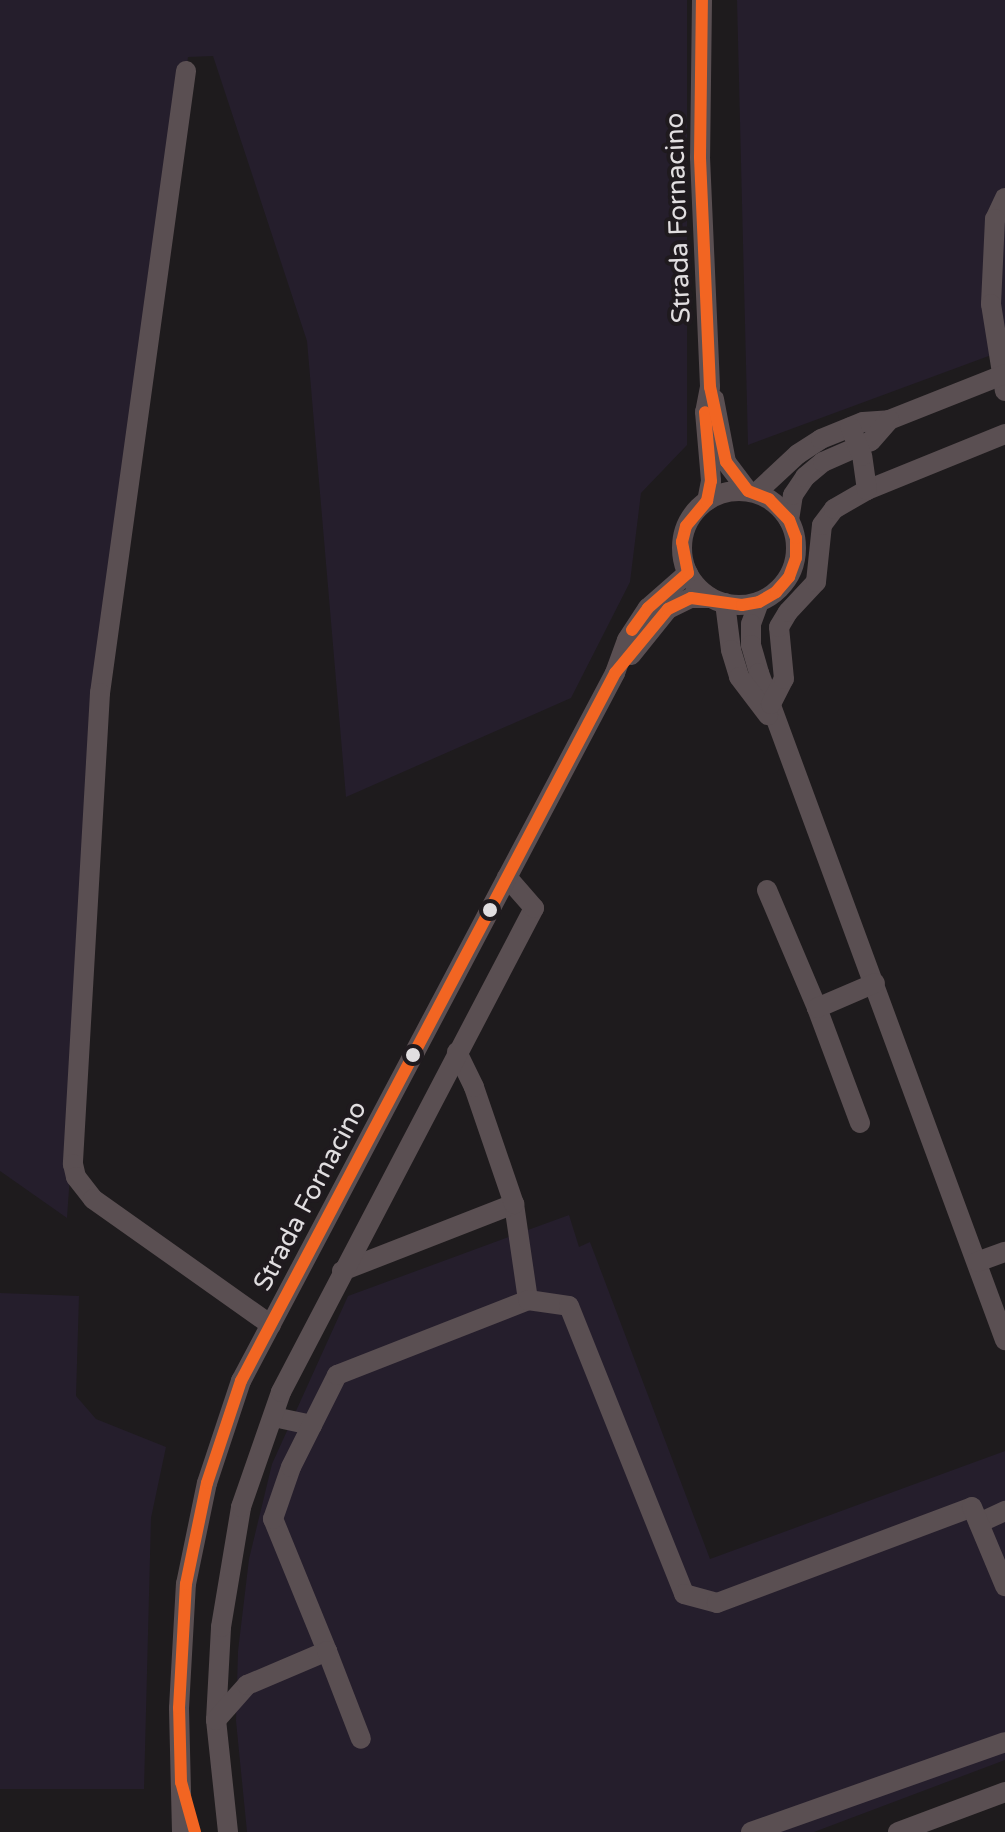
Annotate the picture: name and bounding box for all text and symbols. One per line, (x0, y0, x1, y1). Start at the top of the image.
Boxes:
street label: Strada Fornacino (659, 112, 697, 324)
unlabelled marker (482, 902, 498, 918)
unlabelled marker (405, 1047, 421, 1063)
street label: Strada Fornacino (247, 1096, 373, 1296)

